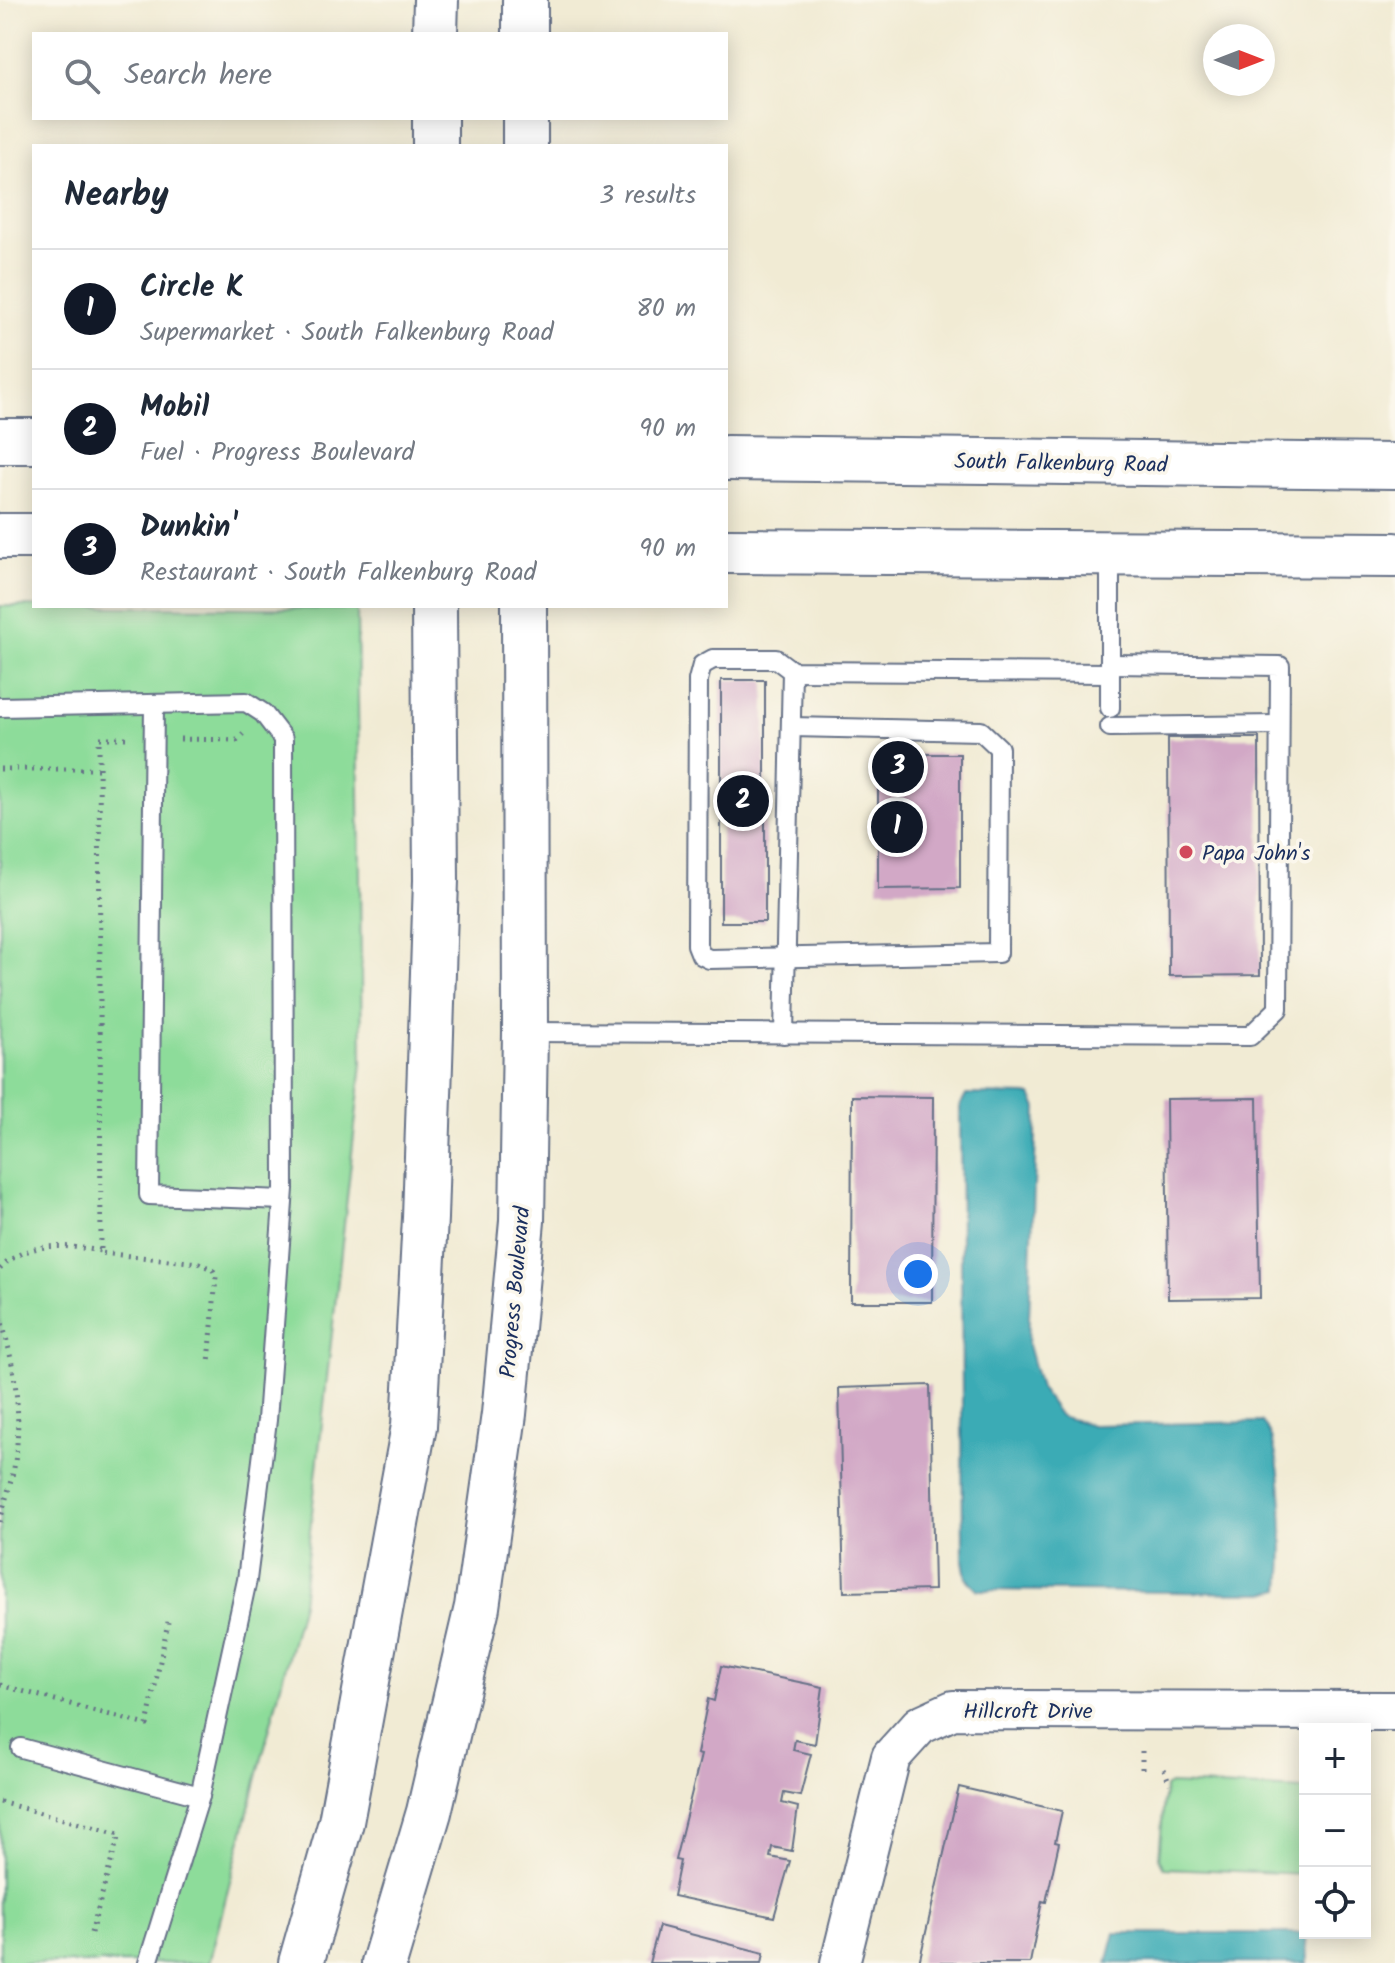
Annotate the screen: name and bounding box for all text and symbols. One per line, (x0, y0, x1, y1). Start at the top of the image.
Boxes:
north arrow (1203, 24, 1275, 96)
search box (32, 32, 728, 120)
text: Search here (124, 52, 272, 100)
icon: search (60, 54, 104, 98)
text: Nearby (64, 169, 169, 223)
text: 3 results (599, 175, 696, 217)
text: Circle K (140, 264, 244, 312)
text: 1 (86, 288, 94, 330)
text: 80 m (636, 288, 696, 330)
text: Supermarket · South Falkenburg Road (140, 312, 554, 354)
text: Mobil (140, 384, 209, 432)
text: 2 (82, 408, 98, 450)
text: 90 m (639, 408, 696, 450)
text: Fuel · Progress Boulevard (140, 432, 415, 474)
street label: South Falkenburg Road (954, 445, 1169, 484)
text: Dunkin' (140, 504, 237, 552)
text: 3 (83, 528, 97, 570)
text: 90 m (639, 528, 696, 570)
text: Restaurant · South Falkenburg Road (140, 552, 537, 594)
pin: 3 (872, 737, 924, 797)
pin: 2 (717, 771, 769, 831)
pin: 1 (871, 797, 923, 857)
place label: Papa John's (1202, 837, 1311, 872)
marker: Papa John's (1177, 843, 1195, 861)
street label: Progress Boulevard (492, 1204, 542, 1379)
your location (898, 1254, 938, 1294)
street label: Hillcroft Drive (963, 1695, 1093, 1730)
map controls (1299, 1723, 1371, 1939)
button: + (1299, 1723, 1371, 1795)
button: − (1299, 1795, 1371, 1867)
button: locate (1299, 1867, 1371, 1939)

